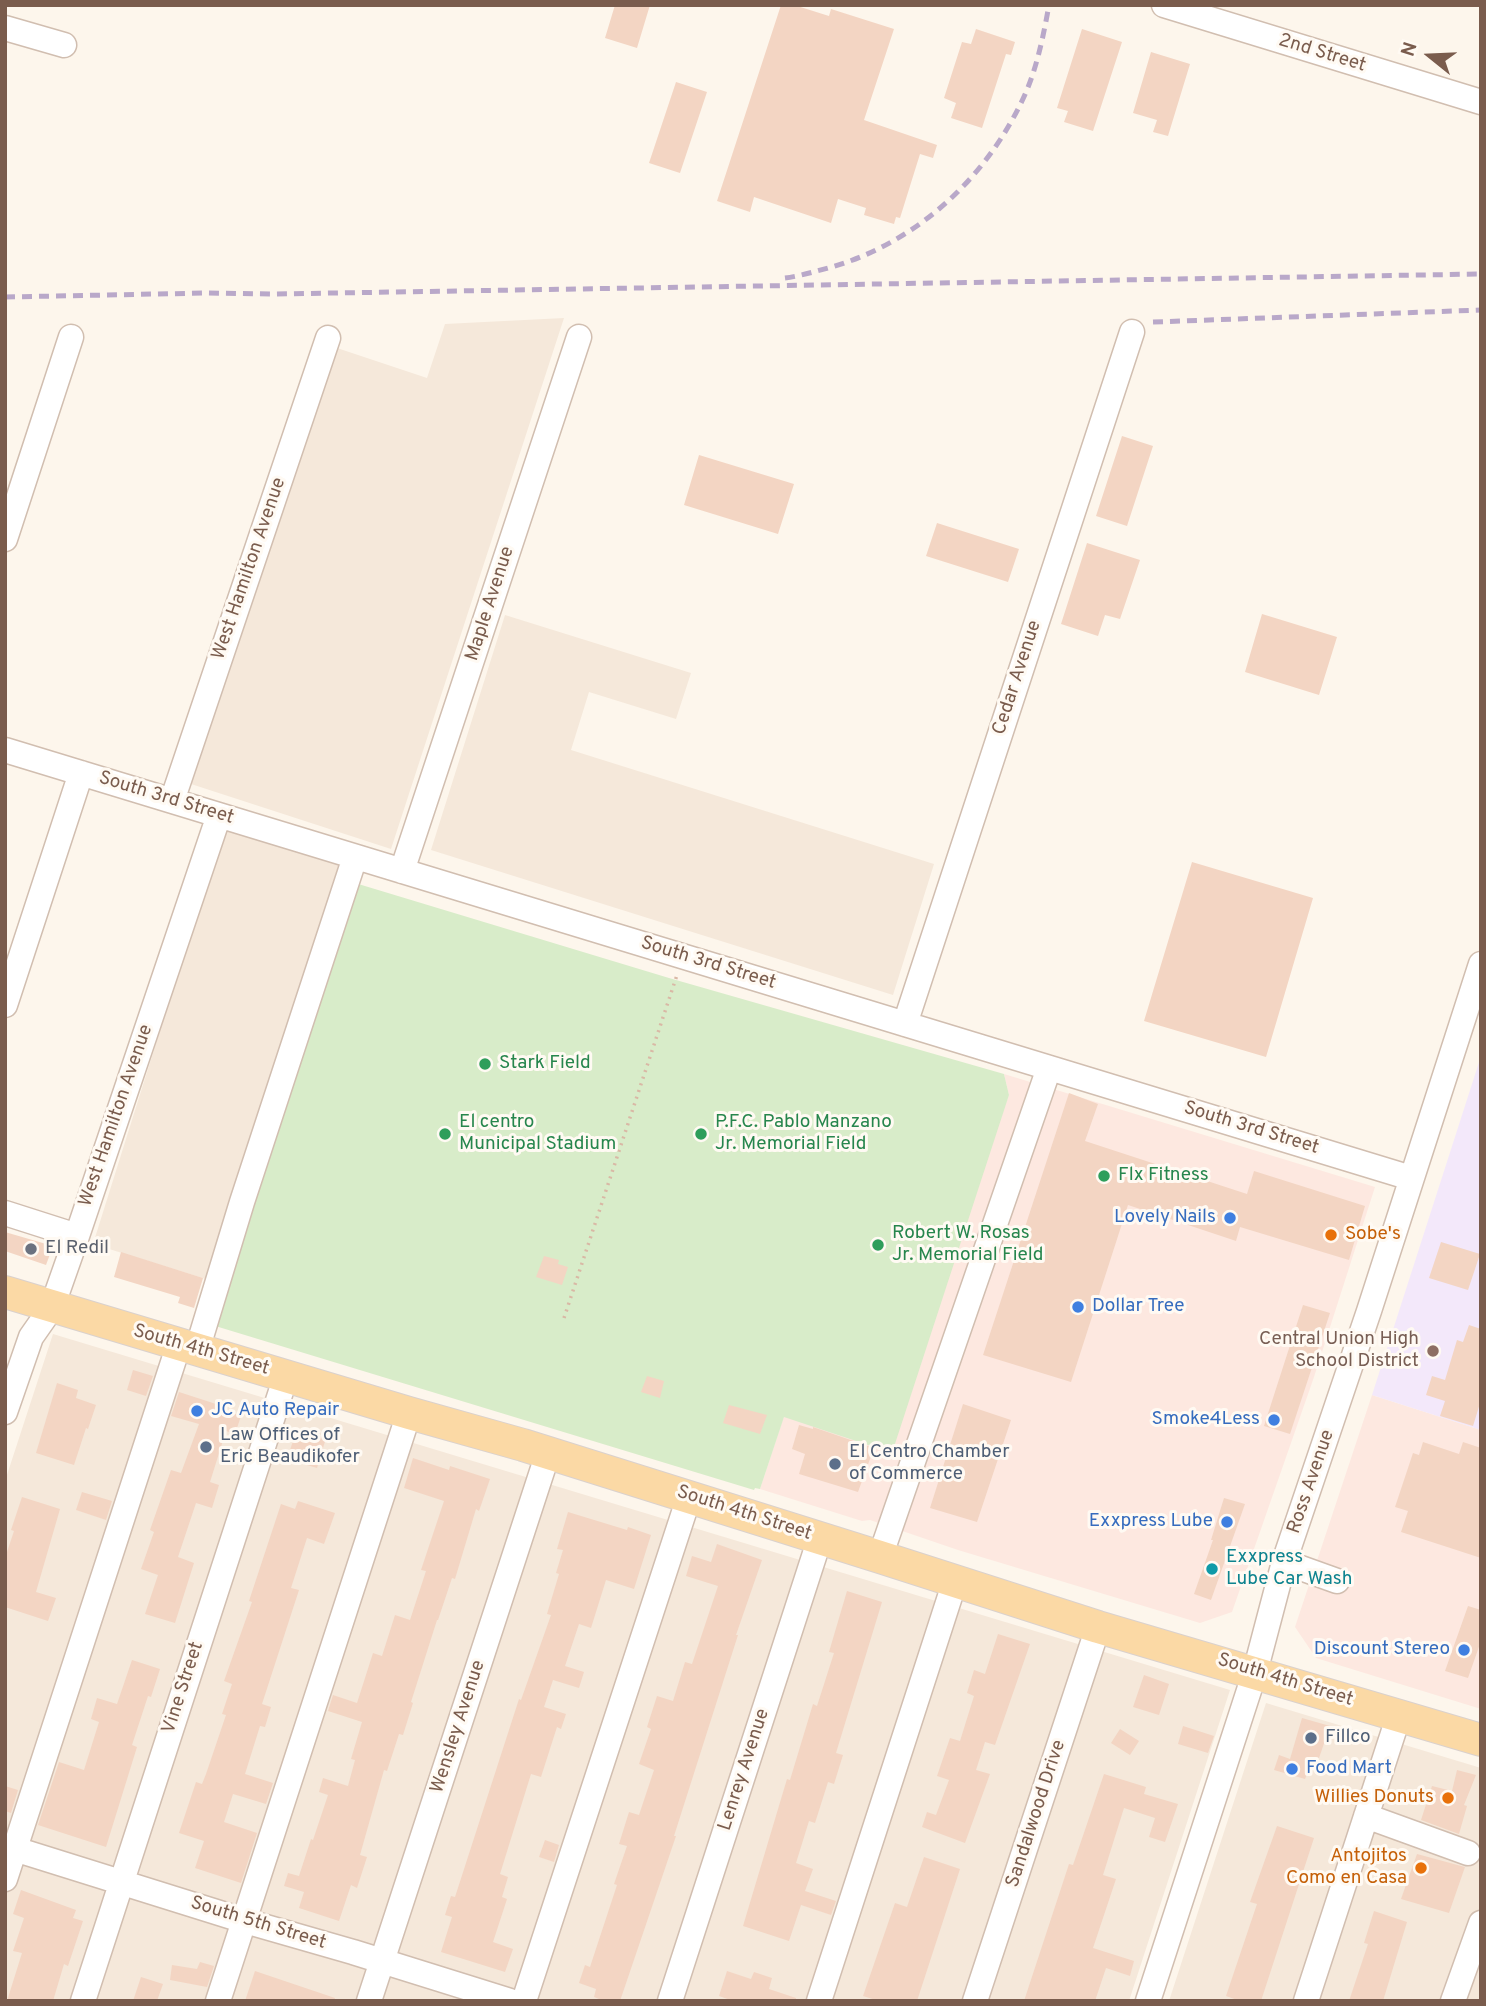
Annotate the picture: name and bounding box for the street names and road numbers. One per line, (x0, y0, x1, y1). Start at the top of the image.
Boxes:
street label: 2nd Street (1276, 30, 1368, 78)
street label: West Hamilton Avenue (208, 475, 292, 663)
street label: Maple Avenue (462, 544, 520, 664)
street label: Cedar Avenue (989, 618, 1047, 738)
street label: South 3rd Street (96, 768, 236, 830)
street label: South 3rd Street (638, 933, 778, 995)
street label: West Hamilton Avenue (75, 1022, 159, 1210)
street label: South 3rd Street (1181, 1098, 1321, 1160)
street label: South 4th Street (130, 1321, 272, 1381)
street label: Ross Avenue (1284, 1427, 1340, 1537)
street label: South 4th Street (674, 1481, 814, 1547)
street label: Vine Street (158, 1639, 210, 1737)
street label: South 4th Street (1215, 1650, 1355, 1712)
street label: Wensley Avenue (427, 1658, 491, 1796)
street label: Lenrey Avenue (715, 1706, 775, 1834)
street label: Sandalwood Drive (1002, 1737, 1072, 1891)
street label: South 5th Street (188, 1893, 328, 1955)

